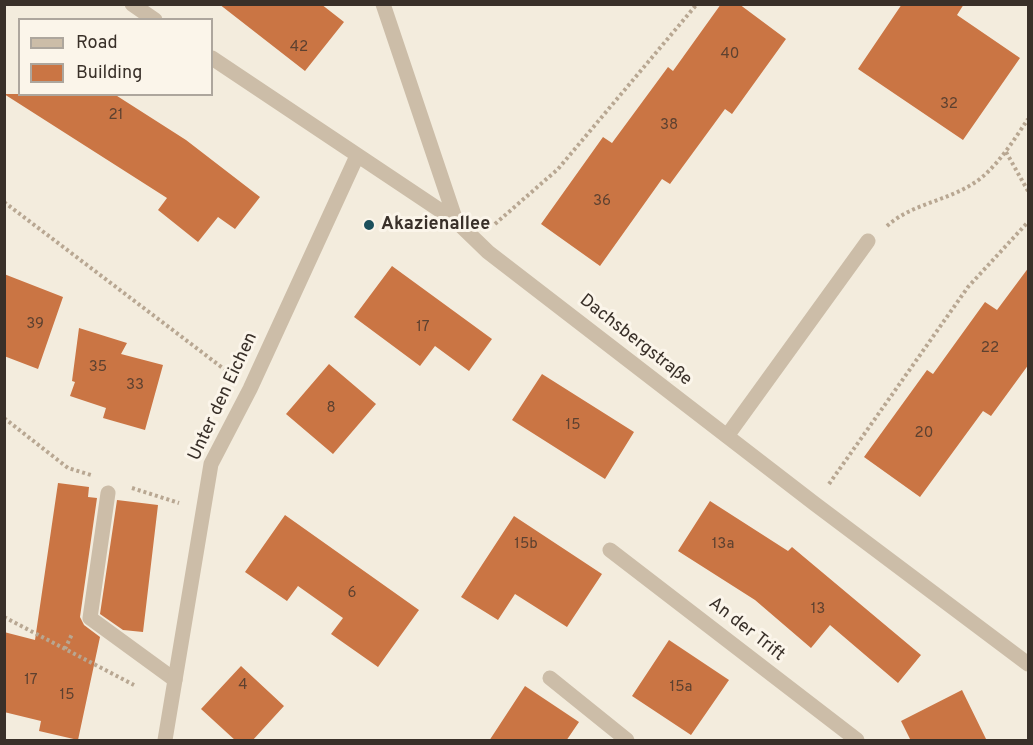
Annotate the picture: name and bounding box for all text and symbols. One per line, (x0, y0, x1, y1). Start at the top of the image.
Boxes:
legend (18, 18, 213, 96)
text: Road (76, 32, 118, 55)
house number: 42 (290, 39, 308, 57)
house number: 40 (721, 46, 739, 64)
text: Building (76, 62, 142, 85)
house number: 32 (940, 96, 958, 114)
house number: 21 (109, 107, 123, 125)
house number: 38 (660, 117, 678, 135)
house number: 36 (593, 193, 611, 211)
place label: Akazienallee (381, 214, 490, 236)
marker: Akazienallee (362, 218, 376, 232)
street label: Dachsbergstraße (575, 291, 695, 391)
house number: 39 (26, 316, 44, 334)
house number: 17 (416, 319, 430, 337)
street label: Unter den Eichen (185, 329, 263, 465)
house number: 22 (981, 340, 999, 358)
house number: 35 (89, 359, 107, 377)
house number: 33 (126, 377, 144, 395)
house number: 8 (326, 400, 336, 418)
house number: 15 (566, 417, 580, 435)
house number: 20 (915, 425, 933, 443)
house number: 15b (514, 536, 538, 554)
house number: 13a (712, 536, 734, 554)
house number: 6 (348, 585, 356, 603)
street label: An der Trift (703, 593, 789, 667)
house number: 13 (811, 601, 825, 619)
house number: 17 (24, 672, 38, 690)
house number: 4 (238, 677, 248, 695)
house number: 15a (670, 679, 692, 697)
house number: 15 (60, 687, 74, 705)

